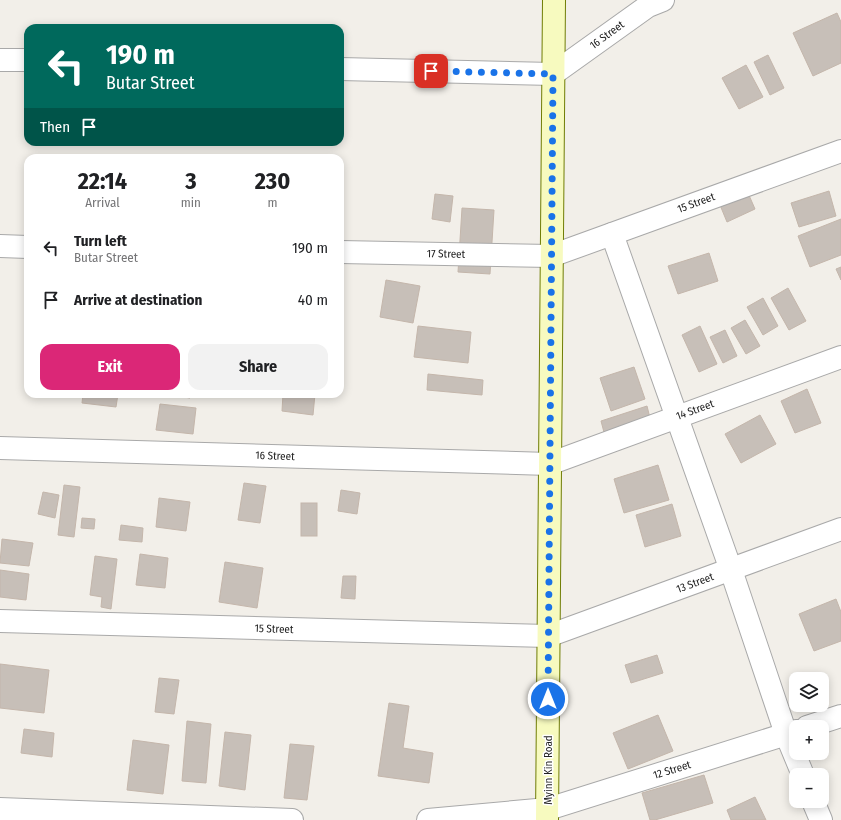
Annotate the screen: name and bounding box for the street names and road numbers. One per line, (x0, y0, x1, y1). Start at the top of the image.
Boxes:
street label: 16 Street (587, 18, 627, 52)
street label: 15 Street (675, 190, 717, 216)
street label: 17 Street (427, 247, 466, 261)
street label: 14 Street (674, 397, 716, 423)
street label: 16 Street (255, 449, 295, 463)
street label: 13 Street (675, 570, 716, 596)
street label: 15 Street (254, 622, 294, 636)
street label: Myinn Kin Road (542, 735, 555, 805)
street label: 12 Street (652, 758, 693, 782)

